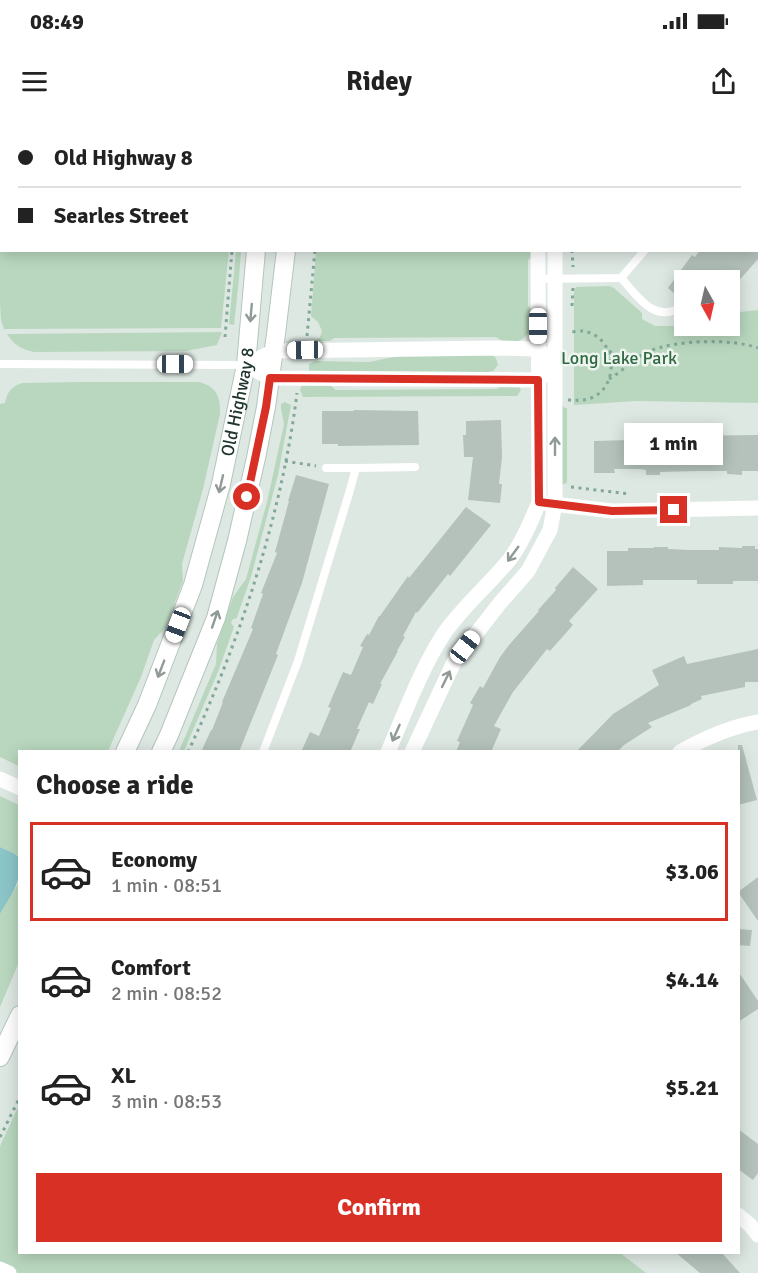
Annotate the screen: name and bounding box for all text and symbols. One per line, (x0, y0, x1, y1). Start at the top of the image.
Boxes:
text: 08:49 (30, 8, 84, 35)
icon: menu (18, 65, 51, 98)
text: Ridey (346, 65, 412, 98)
icon: share (707, 65, 740, 98)
text: Old Highway 8 (54, 144, 193, 171)
text: Searles Street (54, 202, 188, 229)
north arrow (674, 270, 740, 336)
map controls (674, 270, 740, 336)
one-way arrow (245, 302, 256, 322)
car (529, 308, 547, 344)
car (287, 341, 323, 359)
street label: Old Highway 8 (216, 347, 258, 458)
park label: Long Lake Park (561, 347, 677, 369)
car (157, 355, 193, 373)
callout: 1 min (624, 423, 724, 465)
text: 1 min (649, 431, 698, 456)
one-way arrow (549, 436, 561, 456)
one-way arrow (214, 474, 226, 493)
route start (233, 483, 260, 510)
route end (660, 496, 687, 523)
one-way arrow (507, 545, 519, 561)
car (163, 605, 193, 645)
one-way arrow (210, 610, 221, 629)
car (447, 627, 483, 667)
one-way arrow (154, 659, 165, 678)
one-way arrow (440, 671, 452, 689)
one-way arrow (390, 723, 401, 742)
text: Choose a ride (36, 769, 194, 802)
icon: car (39, 845, 93, 899)
text: Economy (111, 846, 197, 873)
text: $3.06 (665, 858, 719, 885)
text: 1 min · 08:51 (111, 873, 222, 898)
icon: car (39, 953, 93, 1007)
text: Comfort (111, 954, 191, 981)
text: $4.14 (665, 966, 719, 993)
text: 2 min · 08:52 (111, 981, 222, 1006)
icon: car (39, 1061, 93, 1115)
text: XL (111, 1062, 136, 1089)
text: $5.21 (665, 1074, 719, 1101)
text: 3 min · 08:53 (111, 1089, 222, 1114)
button: Confirm (36, 1173, 722, 1242)

